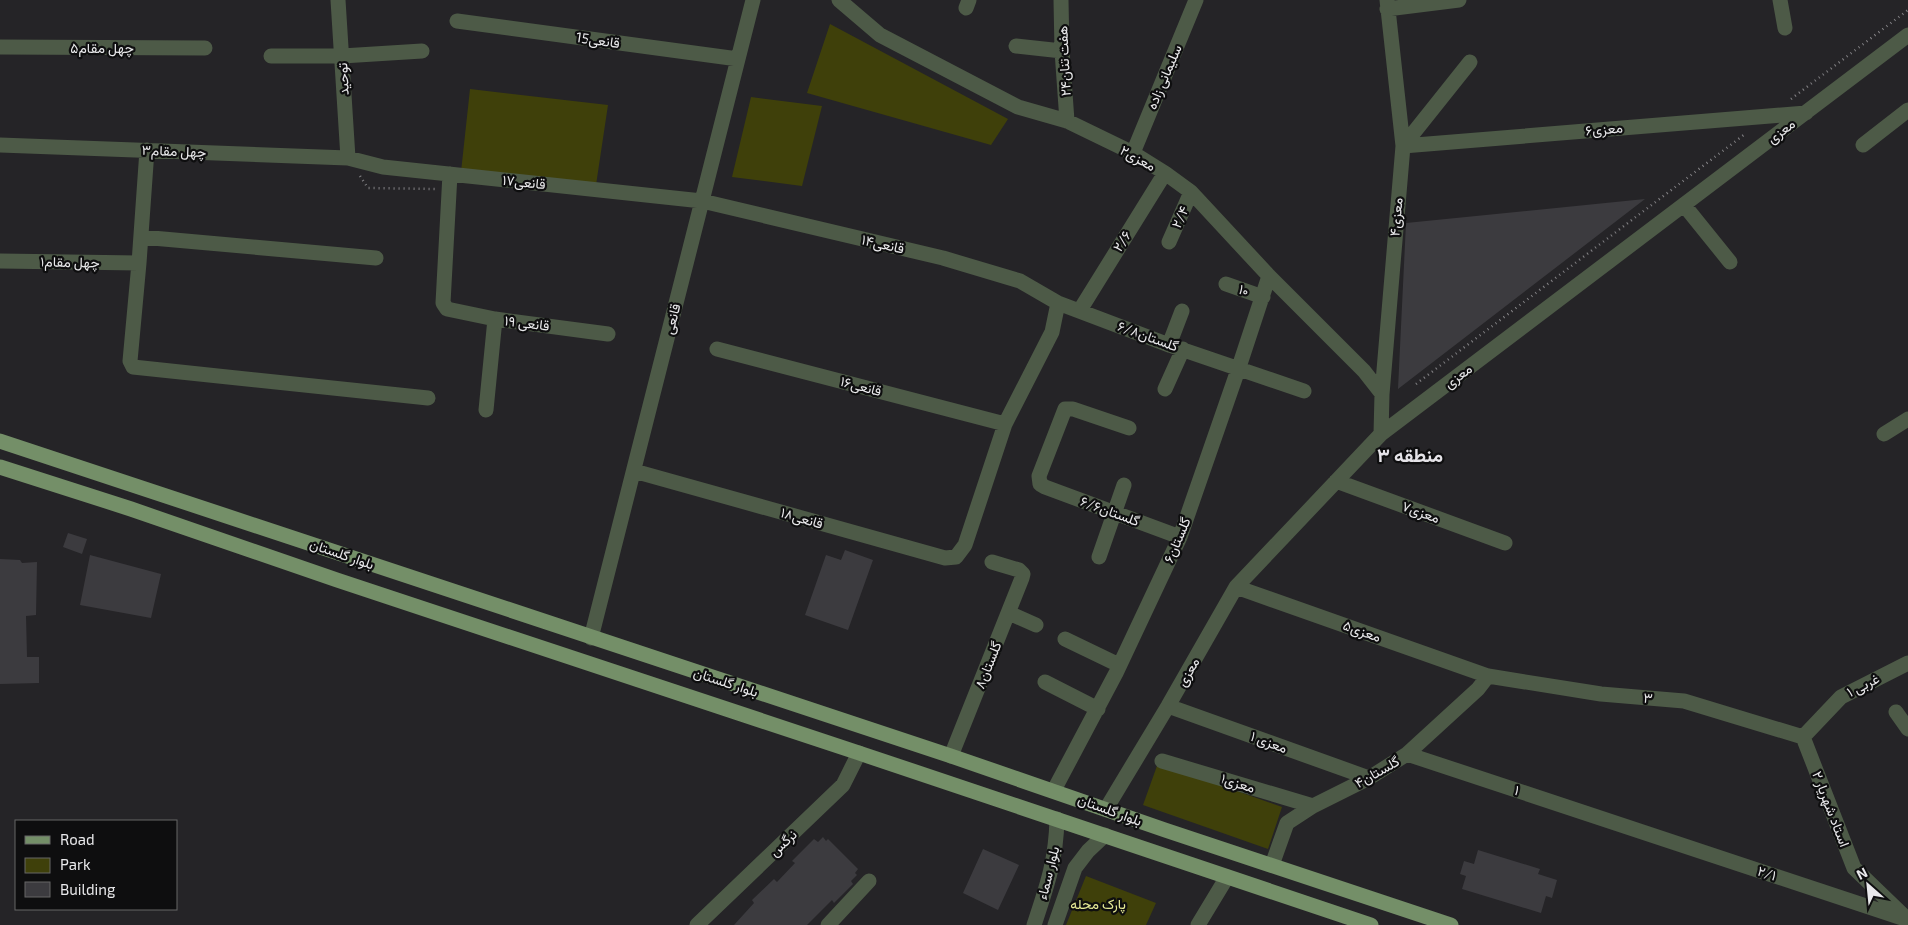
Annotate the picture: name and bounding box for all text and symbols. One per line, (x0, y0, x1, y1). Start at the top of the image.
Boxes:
street label: هفت تنان۲۴ (1053, 25, 1075, 97)
street label: 15قانعی (575, 28, 621, 52)
street label: چهل مقام۵ (70, 39, 134, 58)
street label: سلیمانی زاده (1142, 42, 1186, 112)
street label: توحید (333, 62, 353, 96)
street label: معزی (1763, 115, 1799, 147)
street label: ۶معزی (1584, 118, 1624, 140)
street label: چهل مقام۳ (141, 141, 207, 162)
street label: ۲معزی (1117, 141, 1159, 175)
street label: ۱۷قانعی (501, 171, 547, 193)
street label: ۴معزی (1385, 197, 1407, 237)
street label: ۲/۴ (1167, 203, 1192, 231)
street label: ۲/۶ (1109, 227, 1135, 254)
street label: ۱۴قانعی (860, 230, 906, 258)
street label: چهل مقام۱ (40, 252, 100, 273)
street label: ۱۰ (1237, 280, 1252, 299)
street label: قانعی (659, 302, 685, 336)
street label: قانعی ۱۹ (504, 311, 550, 335)
street label: ۶/۸گلستان (1115, 317, 1181, 355)
street label: معزی (1440, 360, 1476, 392)
street label: ۱۶قانعی (838, 372, 884, 400)
district label: منطقه ۳ (1377, 443, 1443, 466)
street label: ۶/۶گلستان (1078, 492, 1142, 530)
street label: ۷معزی (1400, 497, 1442, 527)
street label: ۱۸قانعی (779, 503, 825, 533)
street label: گلستان۶ (1159, 514, 1195, 566)
street label: بلوار گلستان (307, 535, 377, 573)
street label: ۵معزی (1341, 616, 1383, 646)
street label: گلستان۸ (970, 639, 1006, 691)
street label: معزی (1173, 654, 1203, 690)
street label: بلوار گلستان (691, 663, 761, 701)
street label: ۱ غربی (1844, 669, 1882, 701)
street label: ۳ (1643, 689, 1653, 706)
street label: معزی ۱ (1248, 727, 1290, 757)
street label: گلستان۴ (1351, 752, 1403, 792)
street label: ۱معزی (1219, 769, 1257, 797)
street label: استاد شهریار ۲ (1808, 769, 1854, 849)
street label: ۱ (1513, 781, 1522, 798)
street label: بلوار گلستان (1075, 790, 1145, 830)
legend (15, 820, 178, 910)
street label: نرگس (765, 826, 801, 860)
text: Road (60, 830, 95, 848)
street label: بلوار سماء (1033, 844, 1063, 902)
text: Park (60, 855, 91, 873)
north arrow (1843, 860, 1893, 910)
street label: ۲/۱ (1756, 862, 1779, 883)
text: N (1854, 863, 1870, 883)
text: Building (60, 880, 116, 898)
park label: پارک محله (1070, 895, 1126, 914)

